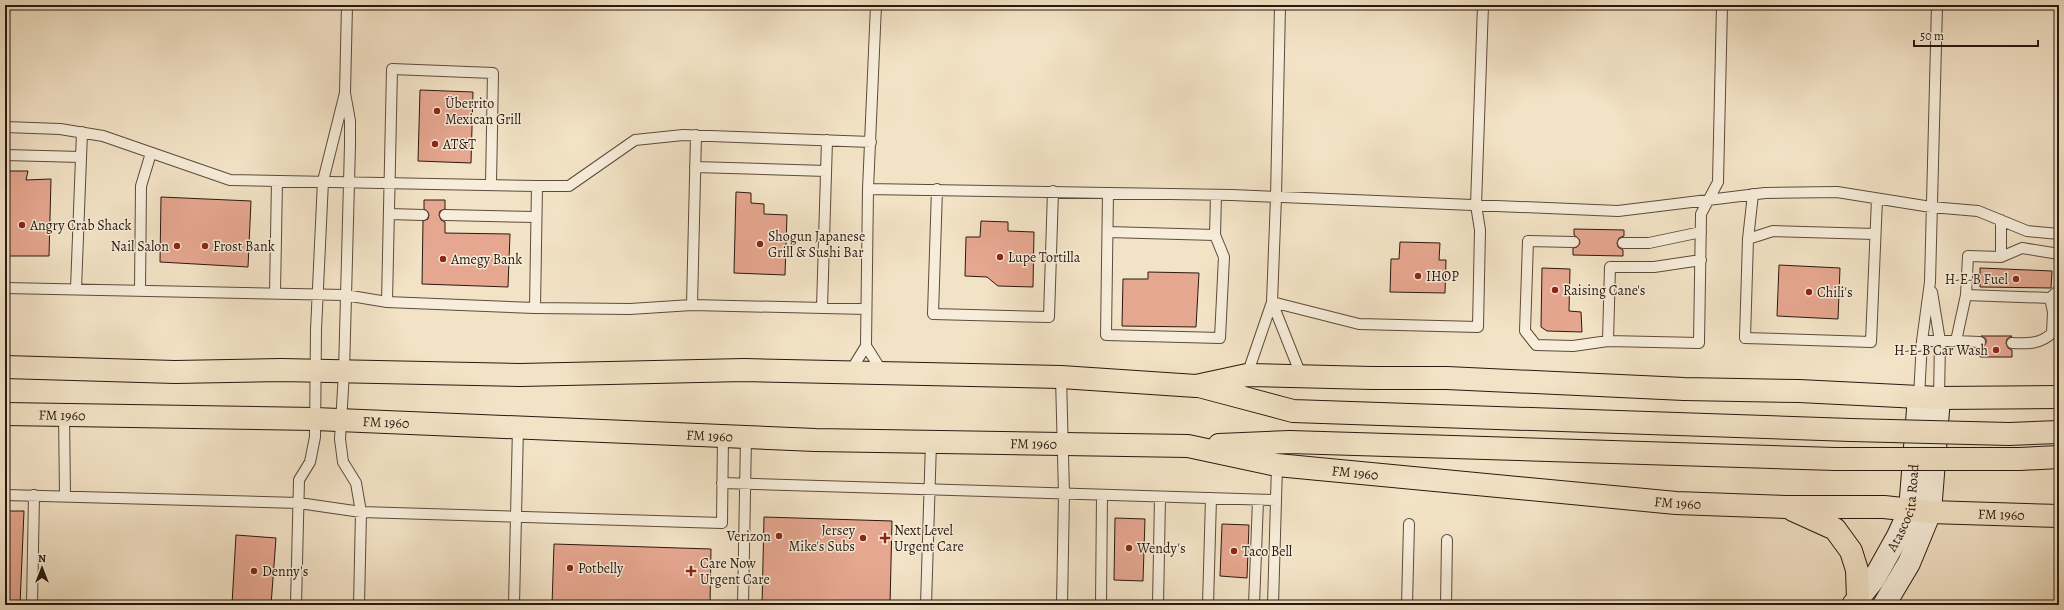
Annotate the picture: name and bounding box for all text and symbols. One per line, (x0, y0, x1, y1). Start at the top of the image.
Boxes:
scale bar (1914, 22, 2038, 48)
text: 50 m (1920, 28, 1944, 44)
place label: Überrito Mexican Grill (445, 94, 522, 129)
marker: Überrito Mexican Grill (432, 106, 442, 116)
place label: AT&T (442, 135, 476, 154)
marker: AT&T (430, 139, 440, 149)
place label: Angry Crab Shack (29, 216, 131, 235)
marker: Angry Crab Shack (17, 220, 27, 230)
place label: Shogun Japanese Grill & Sushi Bar (768, 227, 865, 262)
place label: Nail Salon (111, 237, 169, 256)
place label: Frost Bank (213, 237, 275, 256)
marker: Shogun Japanese Grill & Sushi Bar (755, 239, 765, 249)
marker: Nail Salon (172, 241, 182, 251)
marker: Frost Bank (200, 241, 210, 251)
place label: Lupe Tortilla (1008, 248, 1081, 267)
place label: Amegy Bank (450, 250, 522, 269)
marker: Lupe Tortilla (995, 252, 1005, 262)
marker: Amegy Bank (438, 254, 448, 264)
place label: IHOP (1426, 267, 1459, 286)
place label: H-E-B Fuel (1945, 270, 2009, 289)
marker: IHOP (1413, 271, 1423, 281)
marker: H-E-B Fuel (2011, 274, 2021, 284)
place label: Raising Cane's (1563, 281, 1645, 300)
place label: Chili's (1817, 283, 1853, 302)
marker: Raising Cane's (1550, 285, 1560, 295)
marker: Chili's (1804, 287, 1814, 297)
place label: H-E-B Car Wash (1894, 341, 1989, 360)
marker: H-E-B Car Wash (1991, 345, 2001, 355)
street label: FM 1960 (38, 405, 86, 425)
street label: FM 1960 (362, 412, 410, 432)
street label: FM 1960 (686, 425, 733, 446)
street label: FM 1960 (1010, 434, 1057, 453)
street label: FM 1960 (1331, 461, 1379, 484)
street label: Atascocita Road (1881, 463, 1923, 555)
street label: FM 1960 (1653, 491, 1701, 513)
street label: FM 1960 (1978, 504, 2025, 524)
place label: Jersey Mike's Subs (788, 521, 856, 556)
place label: Next Level Urgent Care (894, 521, 964, 556)
place label: Verizon (726, 527, 771, 546)
marker: Verizon (774, 531, 784, 541)
marker: Next Level Urgent Care (879, 532, 891, 544)
marker: Jersey Mike's Subs (858, 533, 868, 543)
place label: Wendy's (1136, 539, 1186, 558)
place label: Taco Bell (1242, 542, 1293, 561)
marker: Wendy's (1124, 543, 1134, 553)
marker: Taco Bell (1229, 546, 1239, 556)
north arrow (22, 548, 62, 588)
text: N (38, 551, 46, 566)
place label: Care Now Urgent Care (700, 554, 770, 589)
place label: Potbelly (578, 559, 624, 578)
place label: Denny's (262, 562, 308, 581)
marker: Potbelly (565, 563, 575, 573)
marker: Care Now Urgent Care (685, 565, 697, 577)
marker: Denny's (249, 566, 259, 576)

